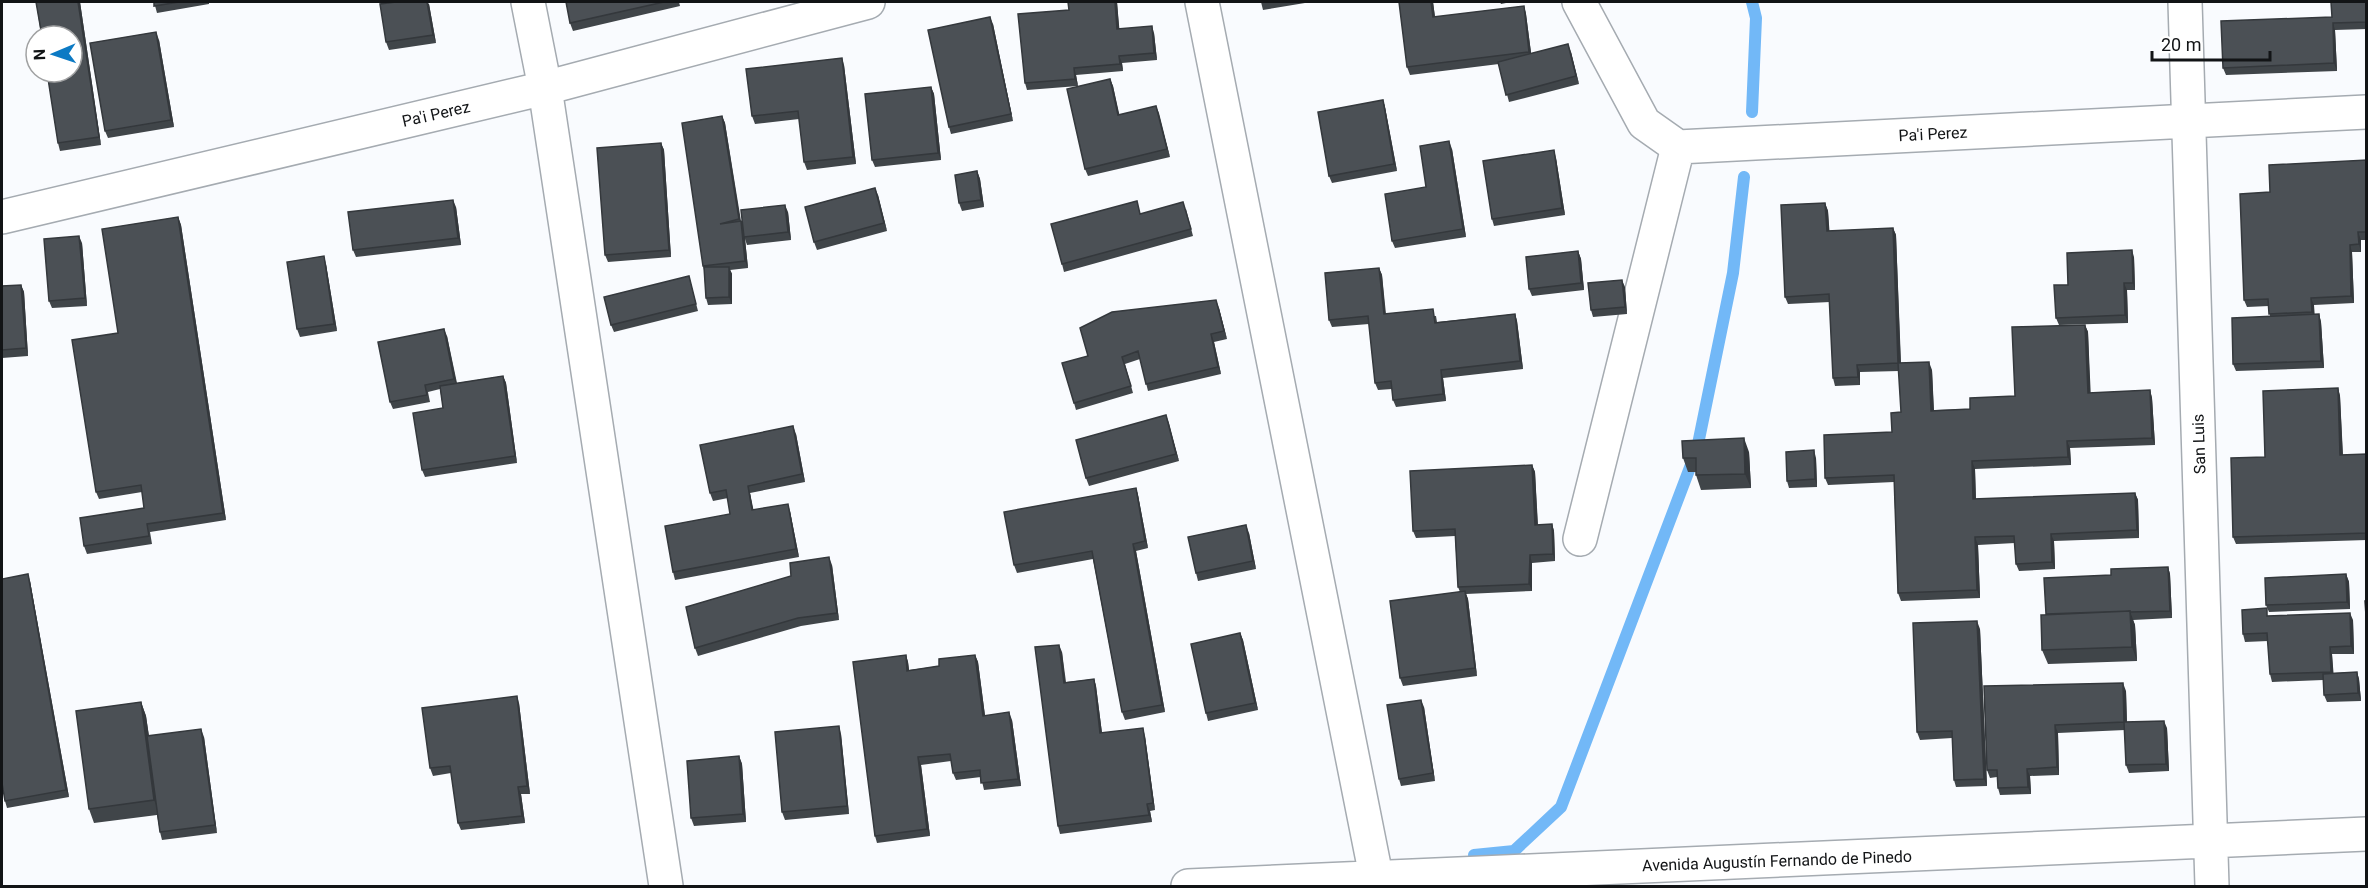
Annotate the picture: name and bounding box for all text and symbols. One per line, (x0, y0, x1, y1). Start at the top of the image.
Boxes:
north arrow (24, 24, 84, 84)
scale bar (2152, 24, 2270, 62)
text: 20 m (2161, 34, 2201, 55)
text: N (30, 49, 49, 60)
street label: Pa'i Perez (400, 97, 472, 131)
street label: Pa'i Perez (1898, 123, 1968, 145)
street label: San Luis (2188, 414, 2210, 474)
street label: Avenida Augustín Fernando de Pinedo (1642, 847, 1912, 875)

